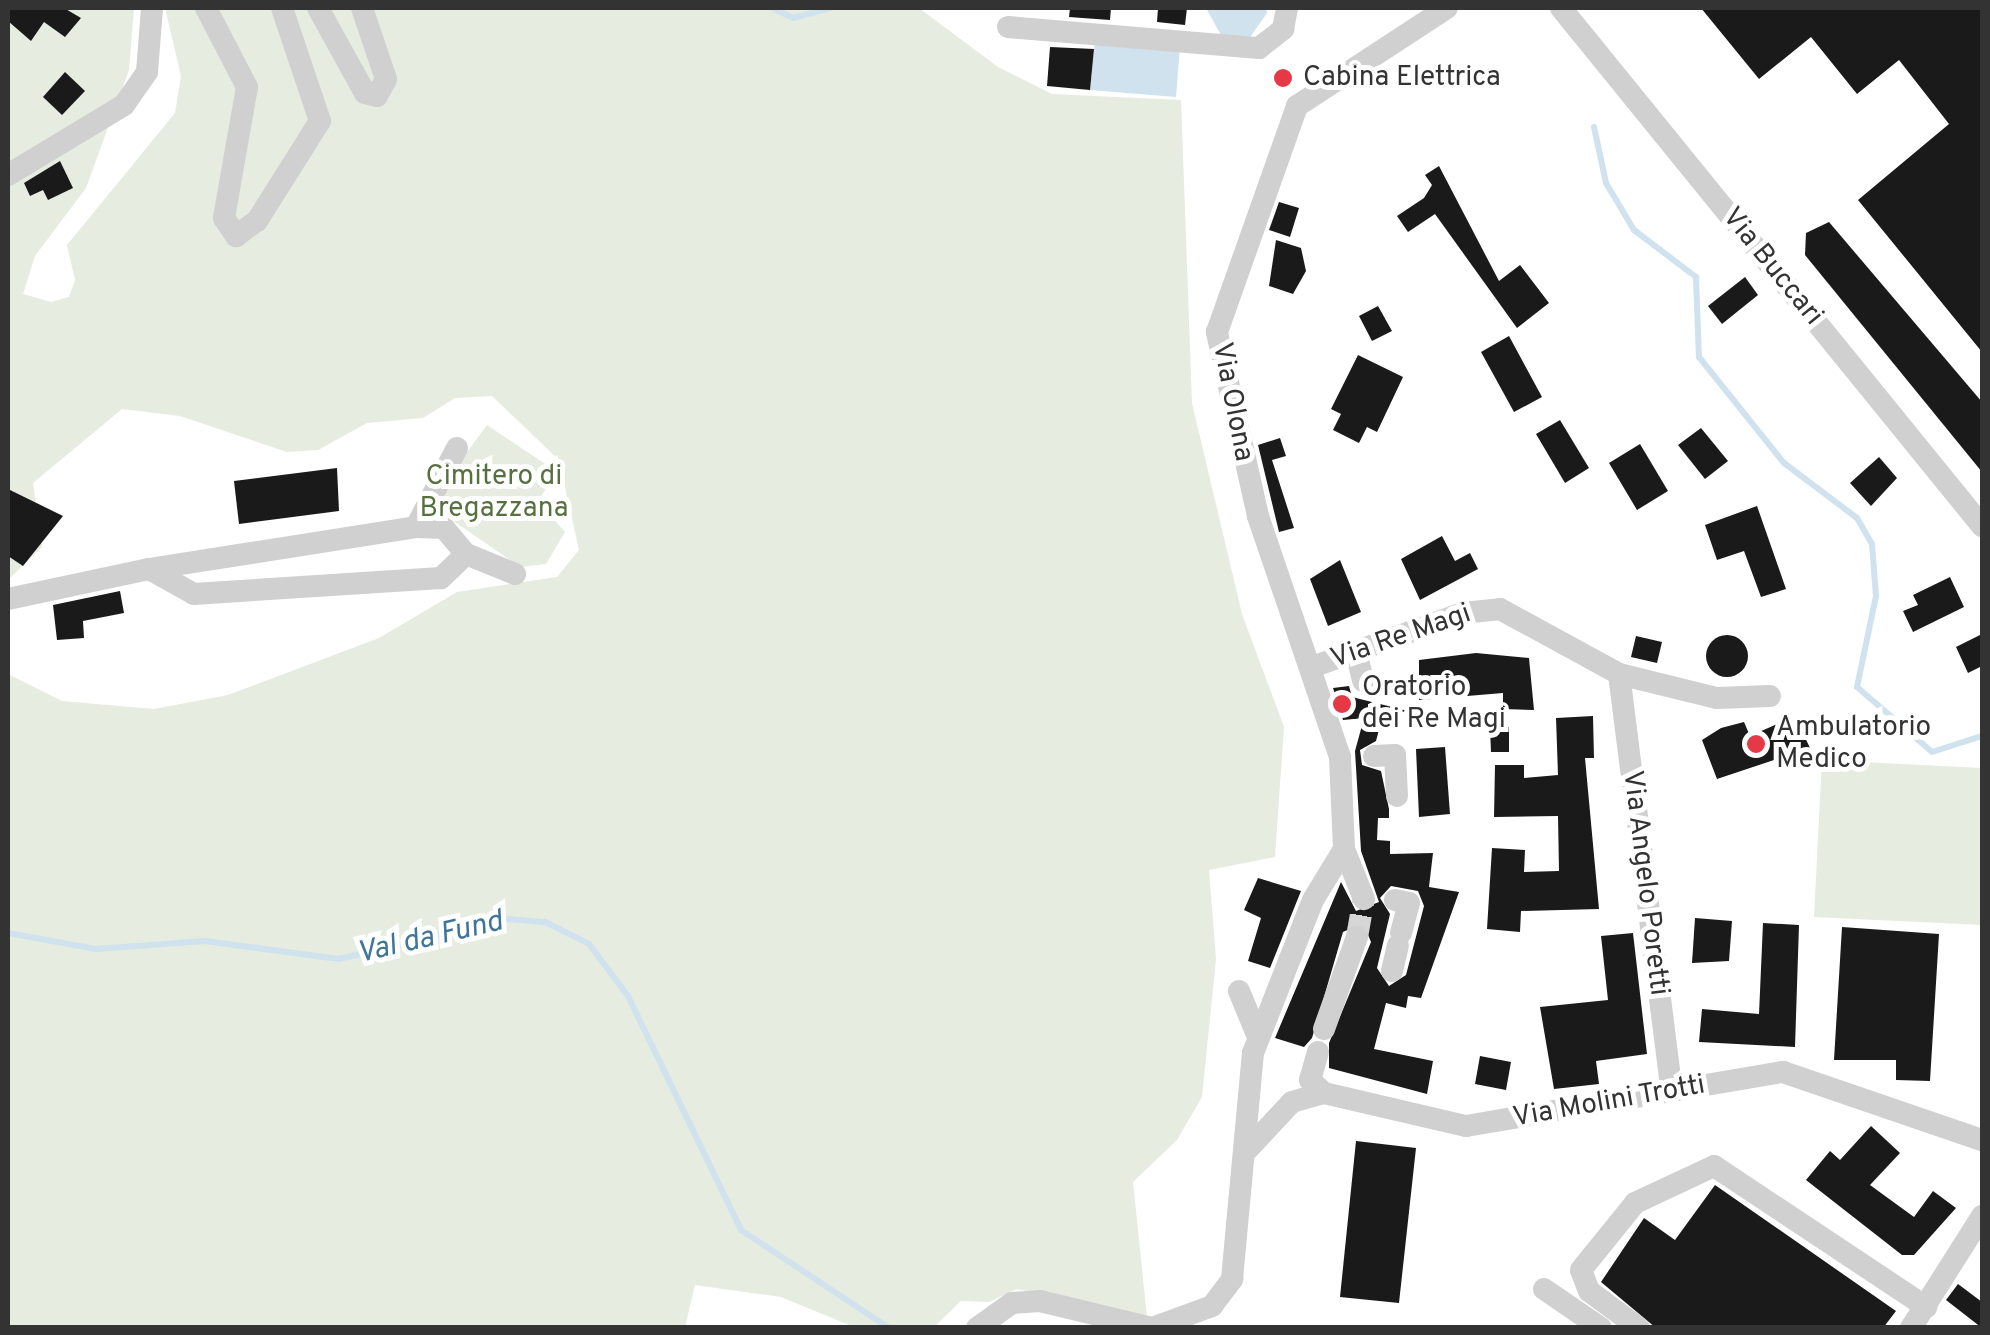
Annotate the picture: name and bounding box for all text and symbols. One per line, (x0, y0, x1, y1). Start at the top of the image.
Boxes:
place label: Cabina Elettrica (1303, 61, 1501, 95)
marker: Cabina Elettrica (1272, 67, 1294, 89)
street label: Via Buccari (1714, 201, 1830, 333)
street label: Via Olona (1204, 340, 1260, 464)
park label: Cimitero di Bregazzana (420, 460, 568, 526)
street label: Via Re Magi (1327, 597, 1475, 677)
place label: Oratorio dei Re Magi (1362, 671, 1506, 737)
marker: Oratorio dei Re Magi (1331, 693, 1353, 715)
place label: Ambulatorio Medico (1776, 711, 1931, 777)
marker: Ambulatorio Medico (1745, 733, 1767, 755)
street label: Via Angelo Poretti (1614, 768, 1676, 998)
water label: Val da Fund (354, 905, 506, 973)
street label: Via Molini Trotti (1510, 1068, 1708, 1136)

